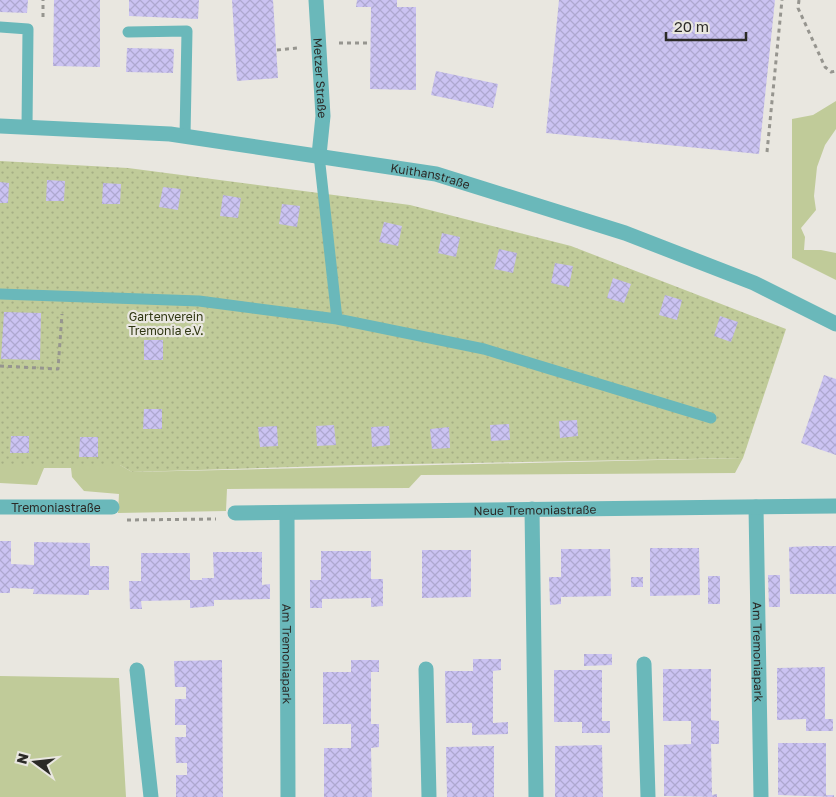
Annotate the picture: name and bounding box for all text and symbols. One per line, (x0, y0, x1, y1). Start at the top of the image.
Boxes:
scale bar (666, 10, 746, 42)
text: 20 m (674, 17, 709, 35)
street label: Metzer Straße (311, 37, 331, 119)
street label: Kuithanstraße (390, 160, 472, 192)
park label: Gartenverein Tremonia e.V. (128, 309, 204, 338)
street label: Tremoniastraße (11, 500, 101, 515)
street label: Neue Tremoniastraße (473, 501, 597, 518)
street label: Am Tremoniapark (750, 602, 767, 703)
street label: Am Tremoniapark (280, 604, 295, 704)
north arrow (10, 737, 60, 787)
text: N (12, 751, 32, 766)

